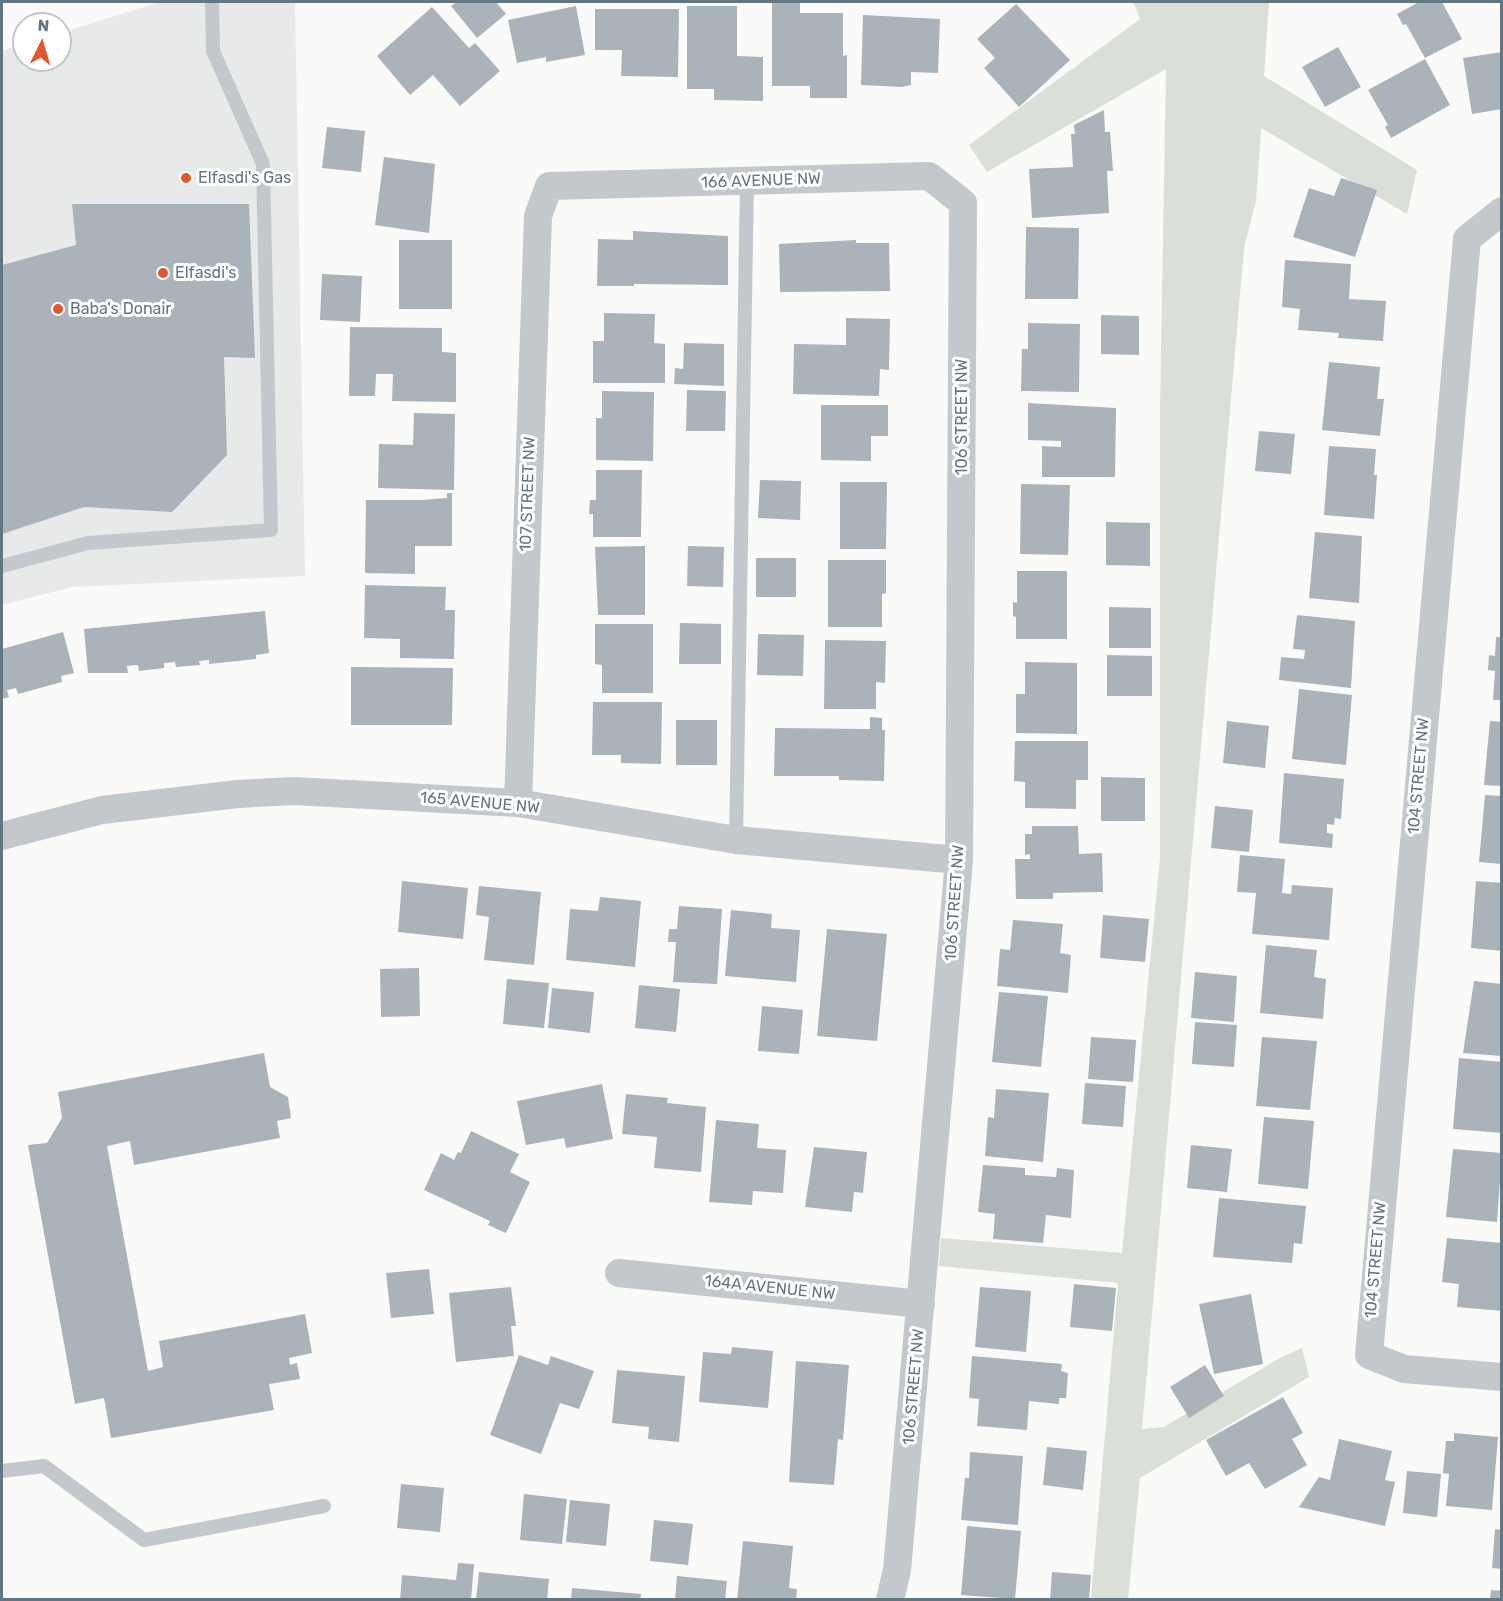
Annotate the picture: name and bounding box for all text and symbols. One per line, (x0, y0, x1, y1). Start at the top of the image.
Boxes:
north arrow (12, 12, 72, 72)
text: N (37, 16, 50, 36)
place label: Elfasdi's Gas (198, 168, 291, 188)
street label: 166 AVENUE NW (701, 169, 821, 193)
marker: Elfasdi's Gas (179, 171, 193, 185)
place label: Elfasdi's (175, 263, 236, 283)
marker: Elfasdi's (156, 266, 170, 280)
place label: Baba's Donair (70, 299, 171, 319)
marker: Baba's Donair (51, 302, 65, 316)
street label: 106 STREET NW (952, 359, 972, 475)
street label: 107 STREET NW (516, 436, 540, 552)
street label: 104 STREET NW (1404, 717, 1434, 835)
street label: 165 AVENUE NW (419, 788, 541, 818)
street label: 106 STREET NW (941, 844, 969, 962)
street label: 104 STREET NW (1361, 1201, 1391, 1319)
street label: 164A AVENUE NW (704, 1272, 836, 1304)
street label: 106 STREET NW (899, 1328, 929, 1446)

